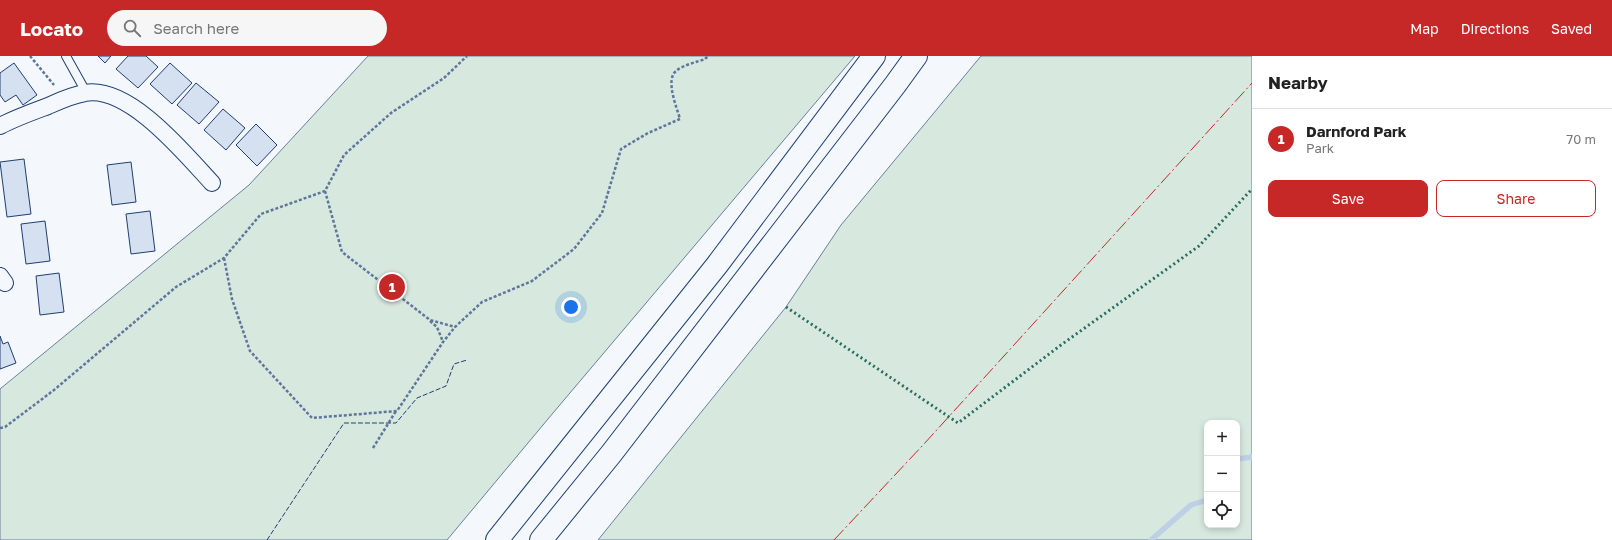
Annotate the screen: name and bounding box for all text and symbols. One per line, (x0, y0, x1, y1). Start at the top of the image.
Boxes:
search box (107, 10, 387, 46)
text: Locato (20, 17, 83, 40)
icon: search (121, 17, 143, 39)
text: Search here (153, 19, 239, 37)
text: Map (1410, 20, 1439, 37)
text: Directions (1461, 20, 1529, 37)
text: Saved (1551, 20, 1592, 37)
text: Nearby (1268, 72, 1328, 93)
text: Darnford Park (1306, 122, 1406, 140)
text: 1 (1278, 131, 1284, 147)
text: 70 m (1566, 131, 1596, 147)
text: Park (1306, 140, 1334, 156)
button: Save (1268, 180, 1428, 217)
button: Share (1436, 180, 1596, 217)
pin: 1 (379, 272, 405, 302)
your location (561, 297, 581, 317)
map controls (1204, 420, 1240, 528)
button: + (1204, 420, 1240, 456)
button: − (1204, 456, 1240, 492)
button: locate (1204, 492, 1240, 528)

